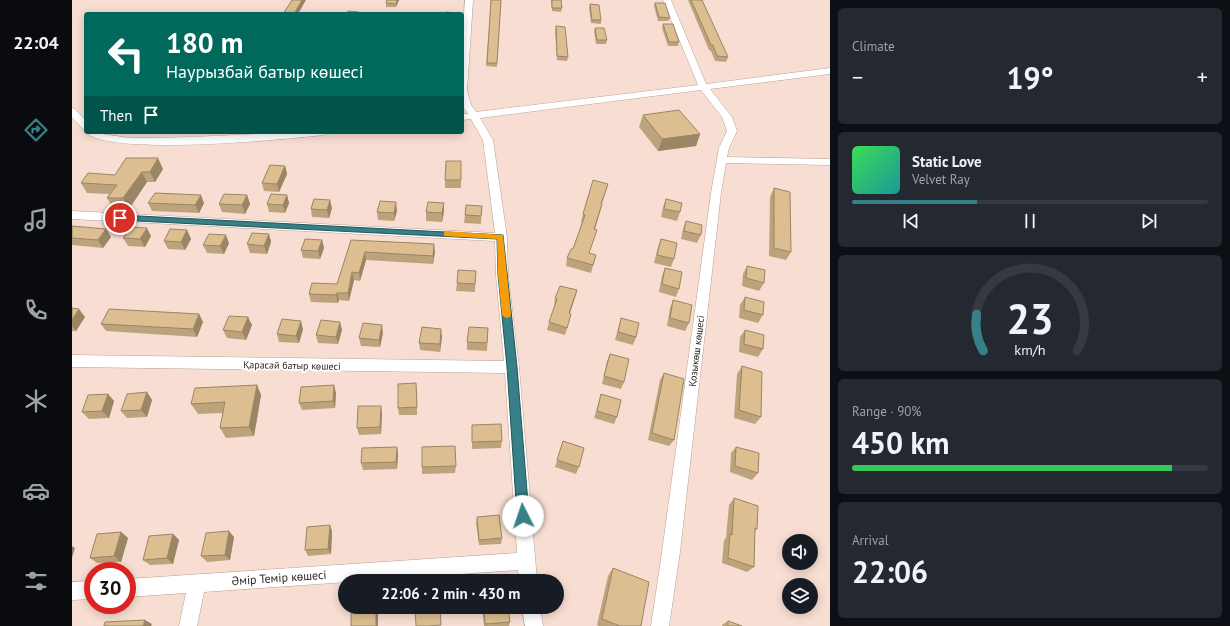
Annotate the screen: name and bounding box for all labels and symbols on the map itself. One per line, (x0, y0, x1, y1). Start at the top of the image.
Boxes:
pin (103, 201, 137, 235)
street label: Қозыкөш көшесі (686, 315, 707, 387)
street label: Қарасай батыр көшесі (243, 358, 341, 373)
position arrow (502, 495, 544, 537)
speed limit sign: 30 (84, 562, 136, 614)
street label: Әмір Темір көшесі (231, 567, 327, 588)

